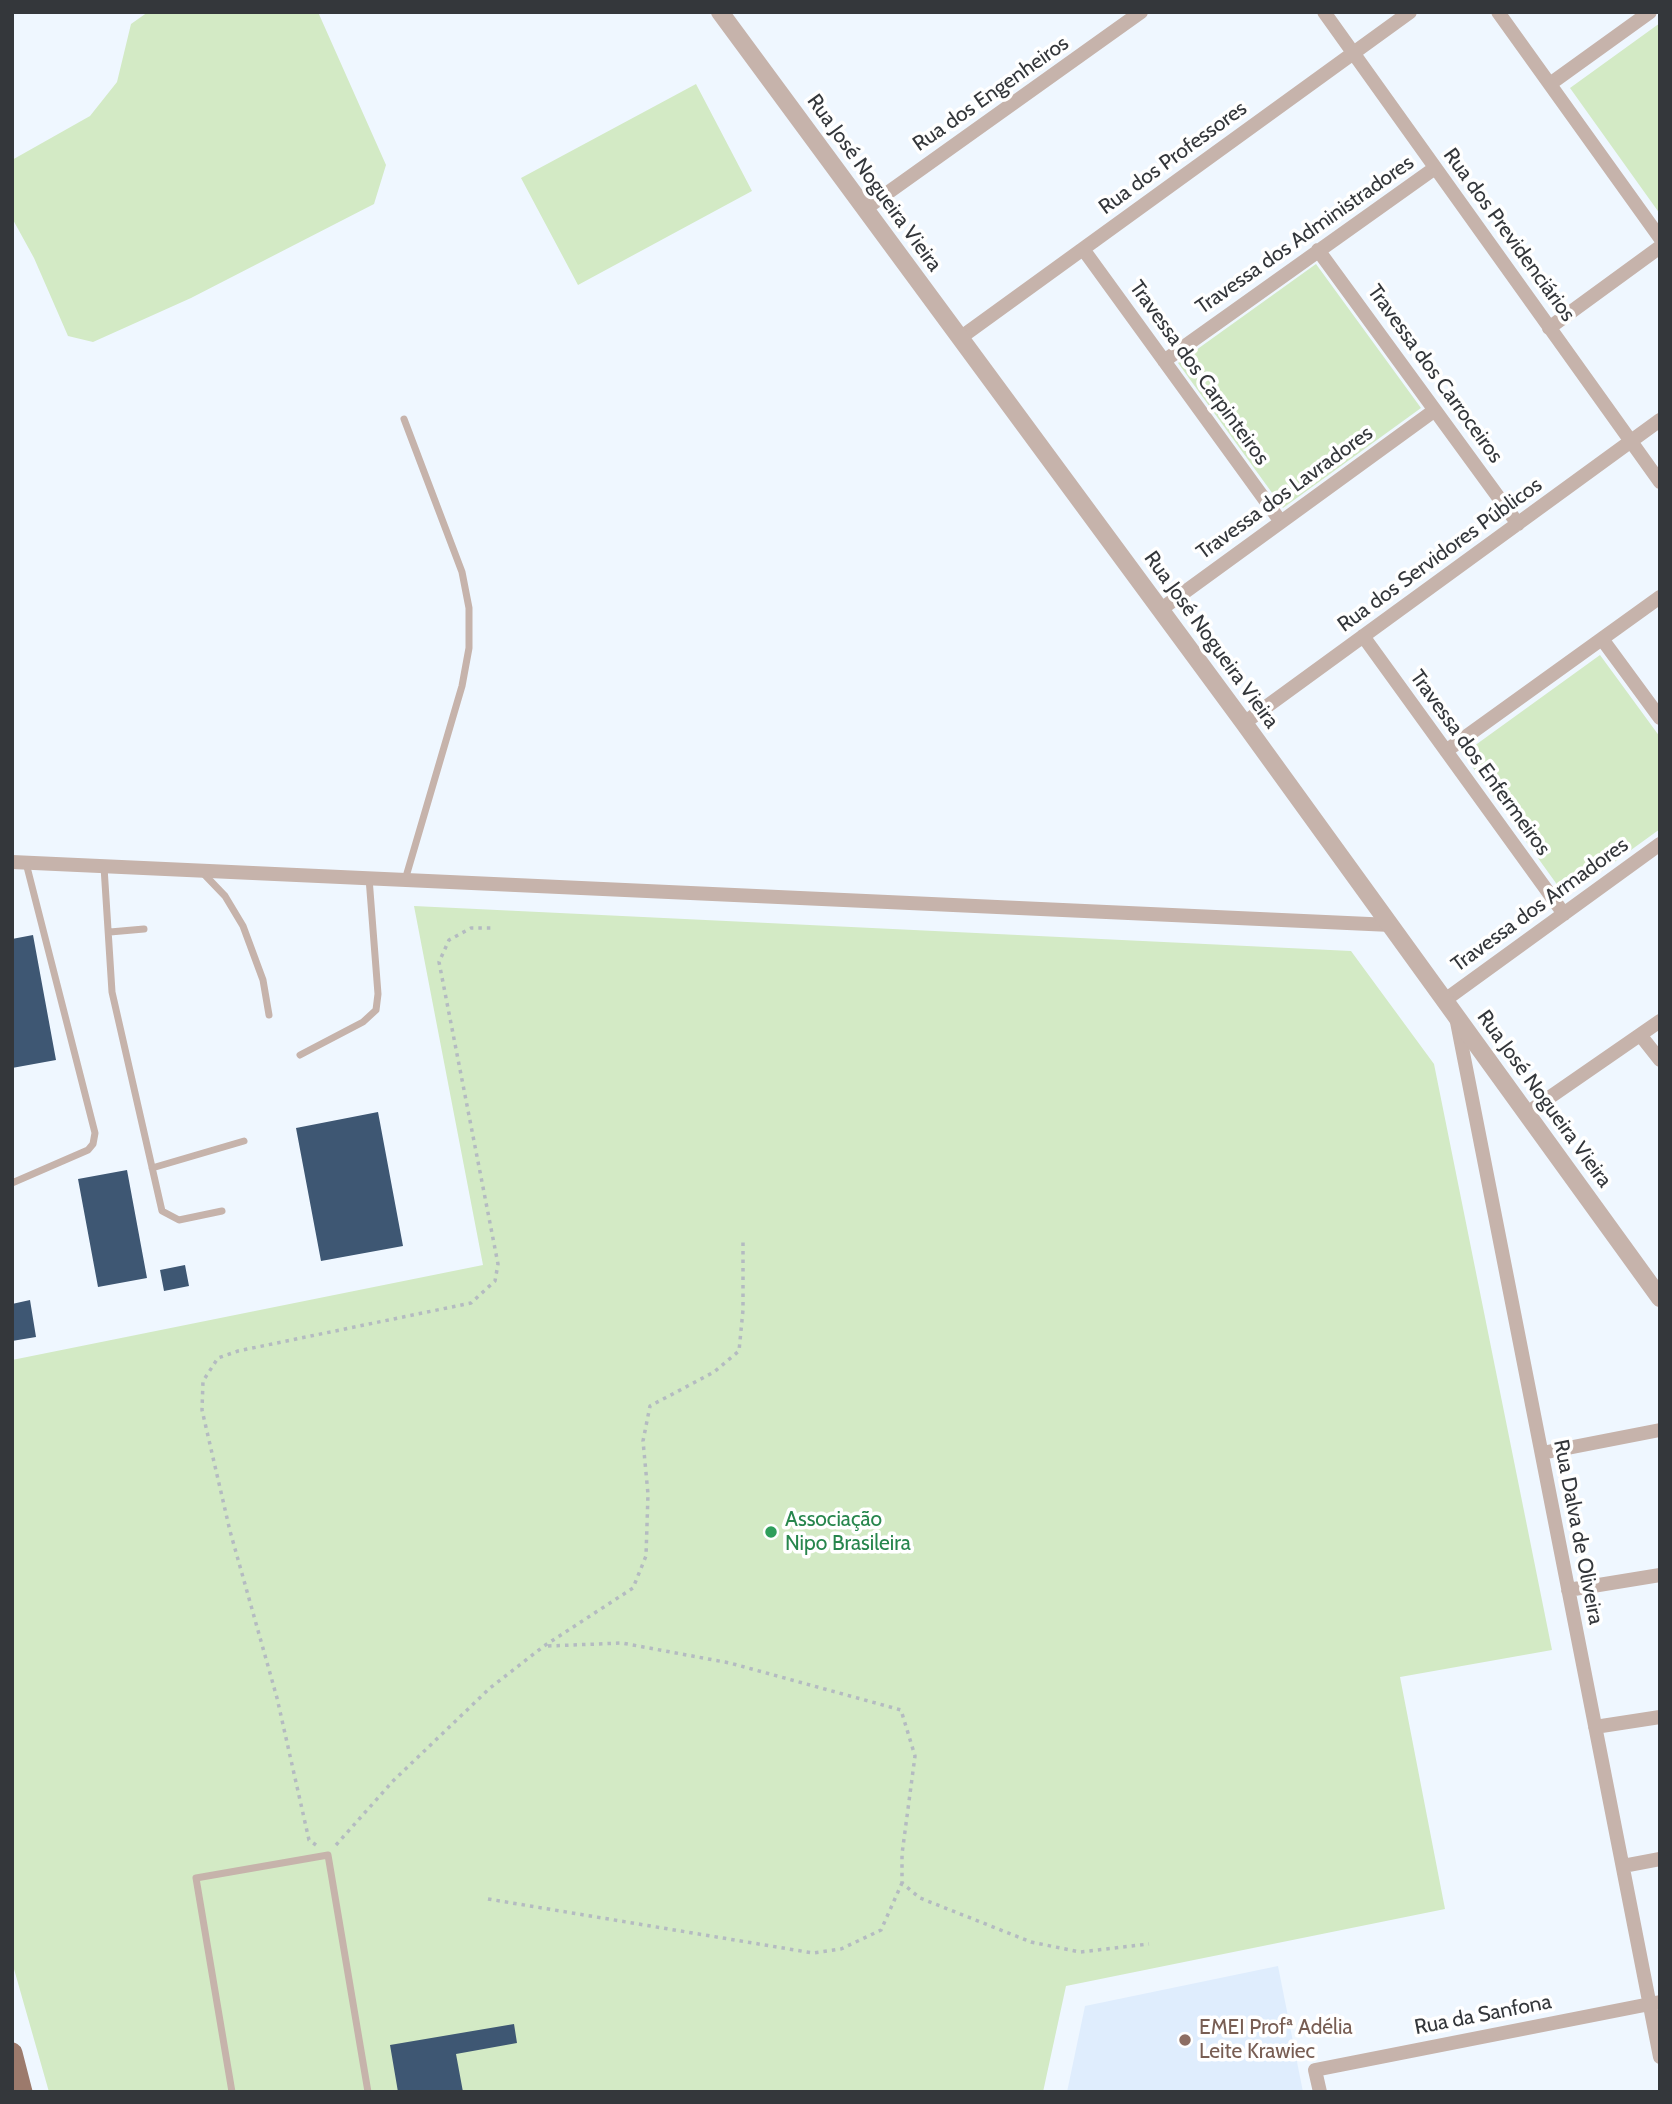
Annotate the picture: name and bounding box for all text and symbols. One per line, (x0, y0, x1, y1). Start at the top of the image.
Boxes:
street label: Rua dos Engenheiros (908, 31, 1074, 157)
street label: Rua José Nogueira Vieira (801, 89, 947, 277)
street label: Rua dos Professores (1094, 96, 1252, 220)
street label: Rua dos Previdenciários (1438, 143, 1580, 327)
street label: Travessa dos Administradores (1191, 150, 1419, 320)
street label: Travessa dos Carpinteiros (1124, 276, 1274, 470)
street label: Travessa dos Carroceiros (1362, 280, 1508, 468)
street label: Travessa dos Lavradores (1192, 421, 1378, 565)
street label: Rua dos Servidores Públicos (1333, 472, 1547, 638)
street label: Rua José Nogueira Vieira (1138, 546, 1284, 734)
street label: Travessa dos Enfermeiros (1404, 666, 1556, 860)
street label: Travessa dos Armadores (1447, 832, 1633, 978)
street label: Rua José Nogueira Vieira (1471, 1005, 1617, 1193)
street label: Rua Dalva de Oliveira (1548, 1437, 1608, 1627)
place label: Associação Nipo Brasileira (785, 1507, 911, 1557)
marker: Associação Nipo Brasileira (763, 1524, 779, 1540)
street label: Rua da Sanfona (1412, 1989, 1554, 2041)
place label: EMEI Profª Adélia Leite Krawiec (1199, 2015, 1353, 2065)
marker: EMEI Profª Adélia Leite Krawiec (1177, 2032, 1193, 2048)

